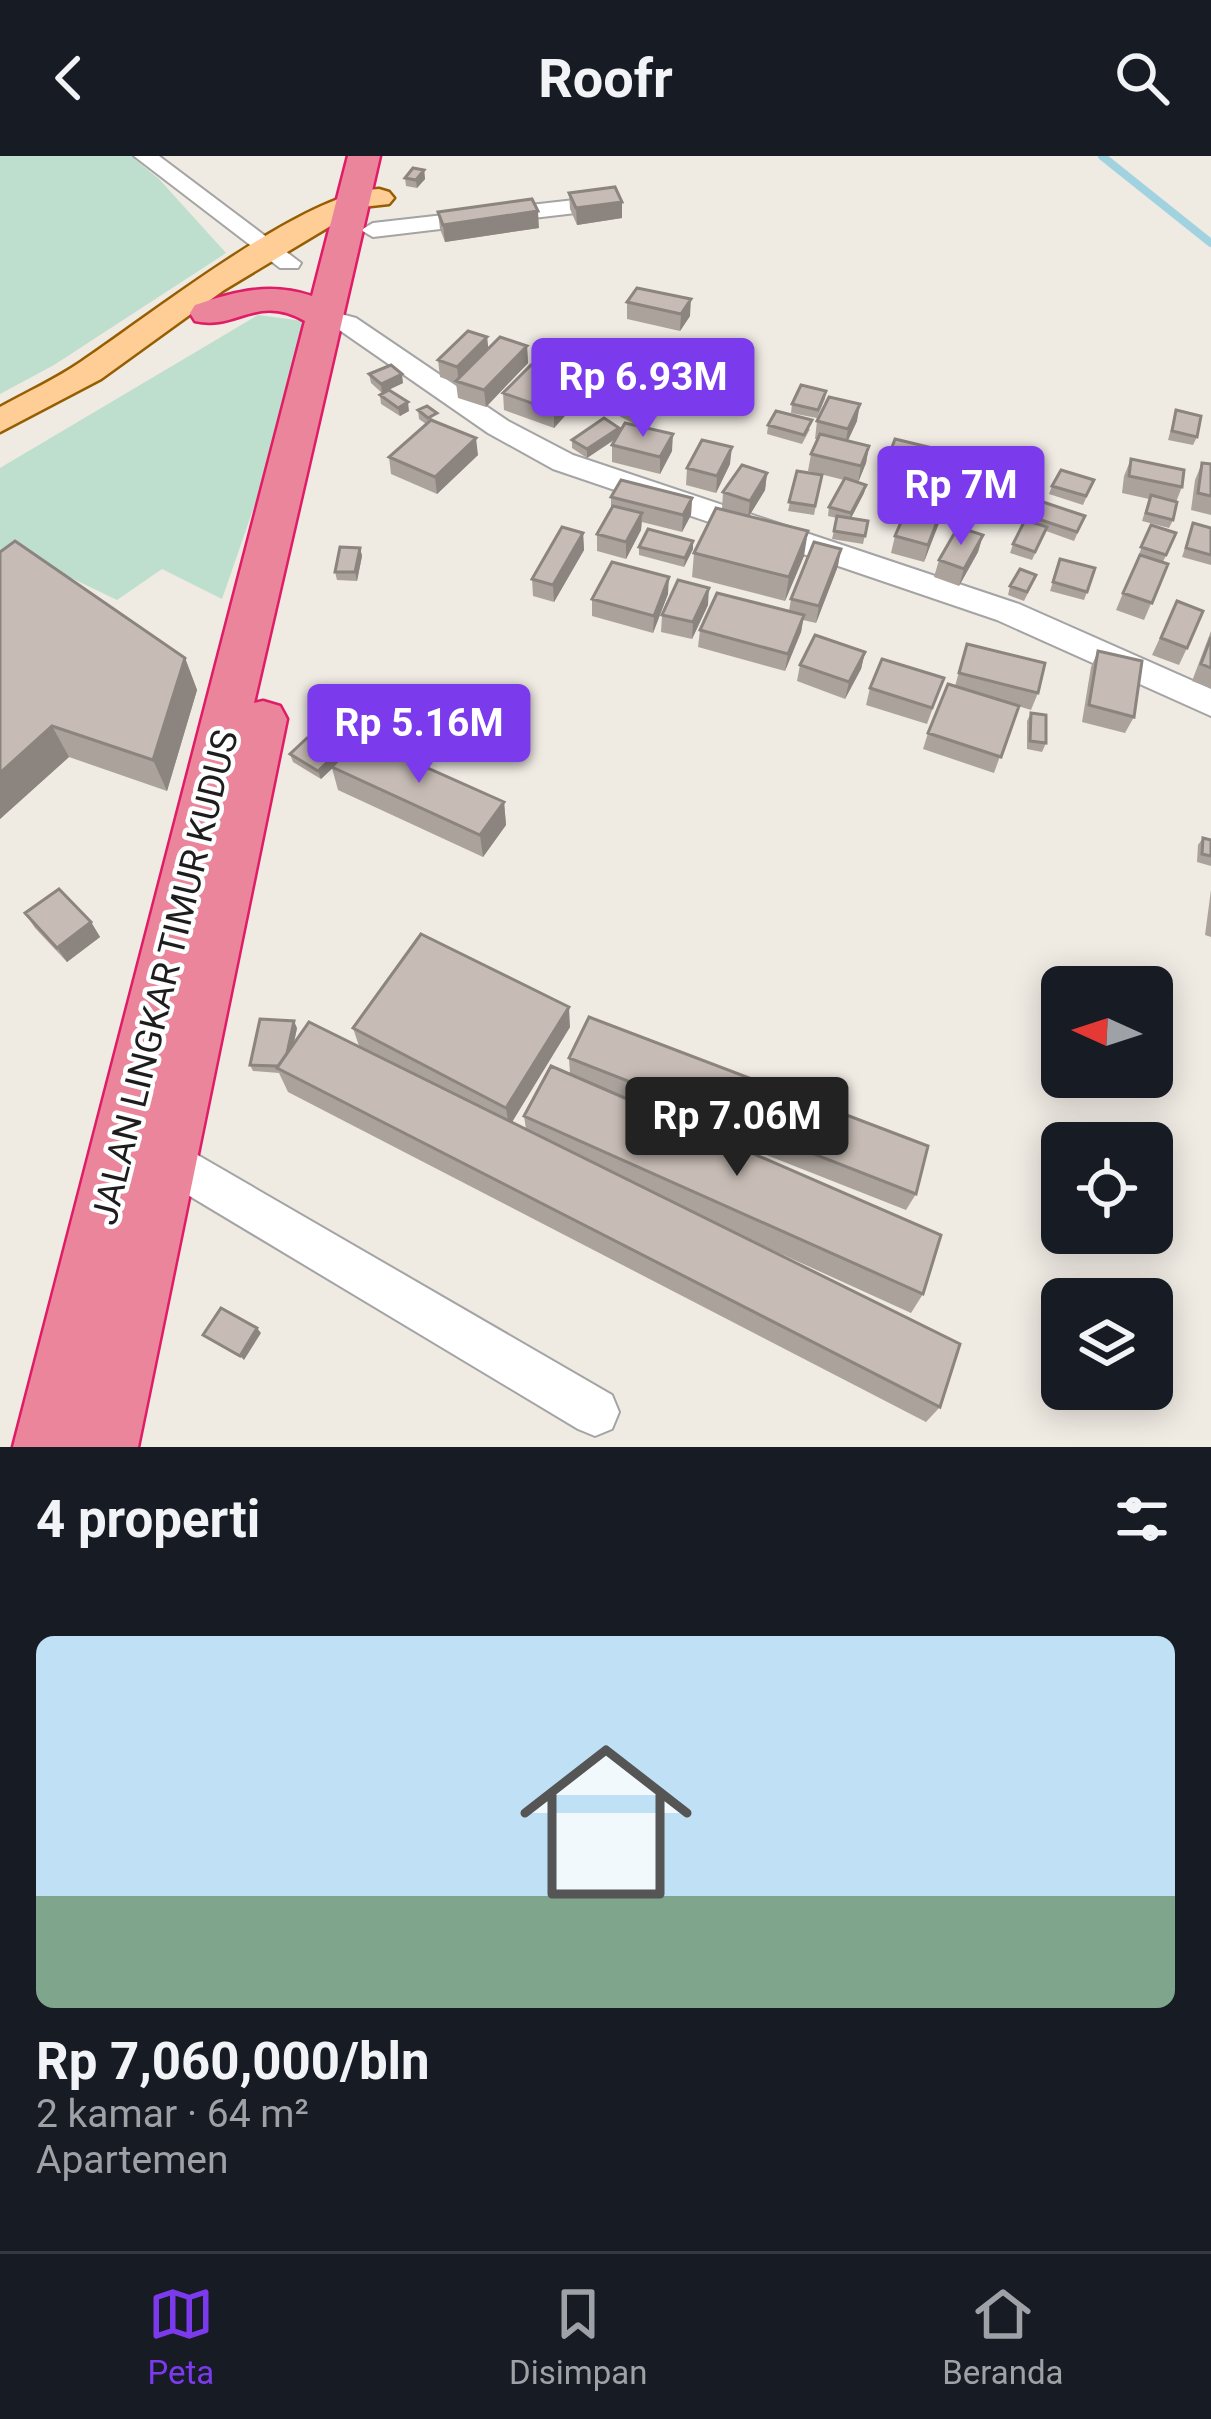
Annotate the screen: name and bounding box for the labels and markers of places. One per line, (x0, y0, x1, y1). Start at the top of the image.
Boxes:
pin: Rp 6.93M (519, 338, 767, 440)
pin: Rp 7M (877, 446, 1045, 548)
pin: Rp 5.16M (295, 684, 543, 786)
pin: Rp 7.06M (613, 1077, 861, 1179)

